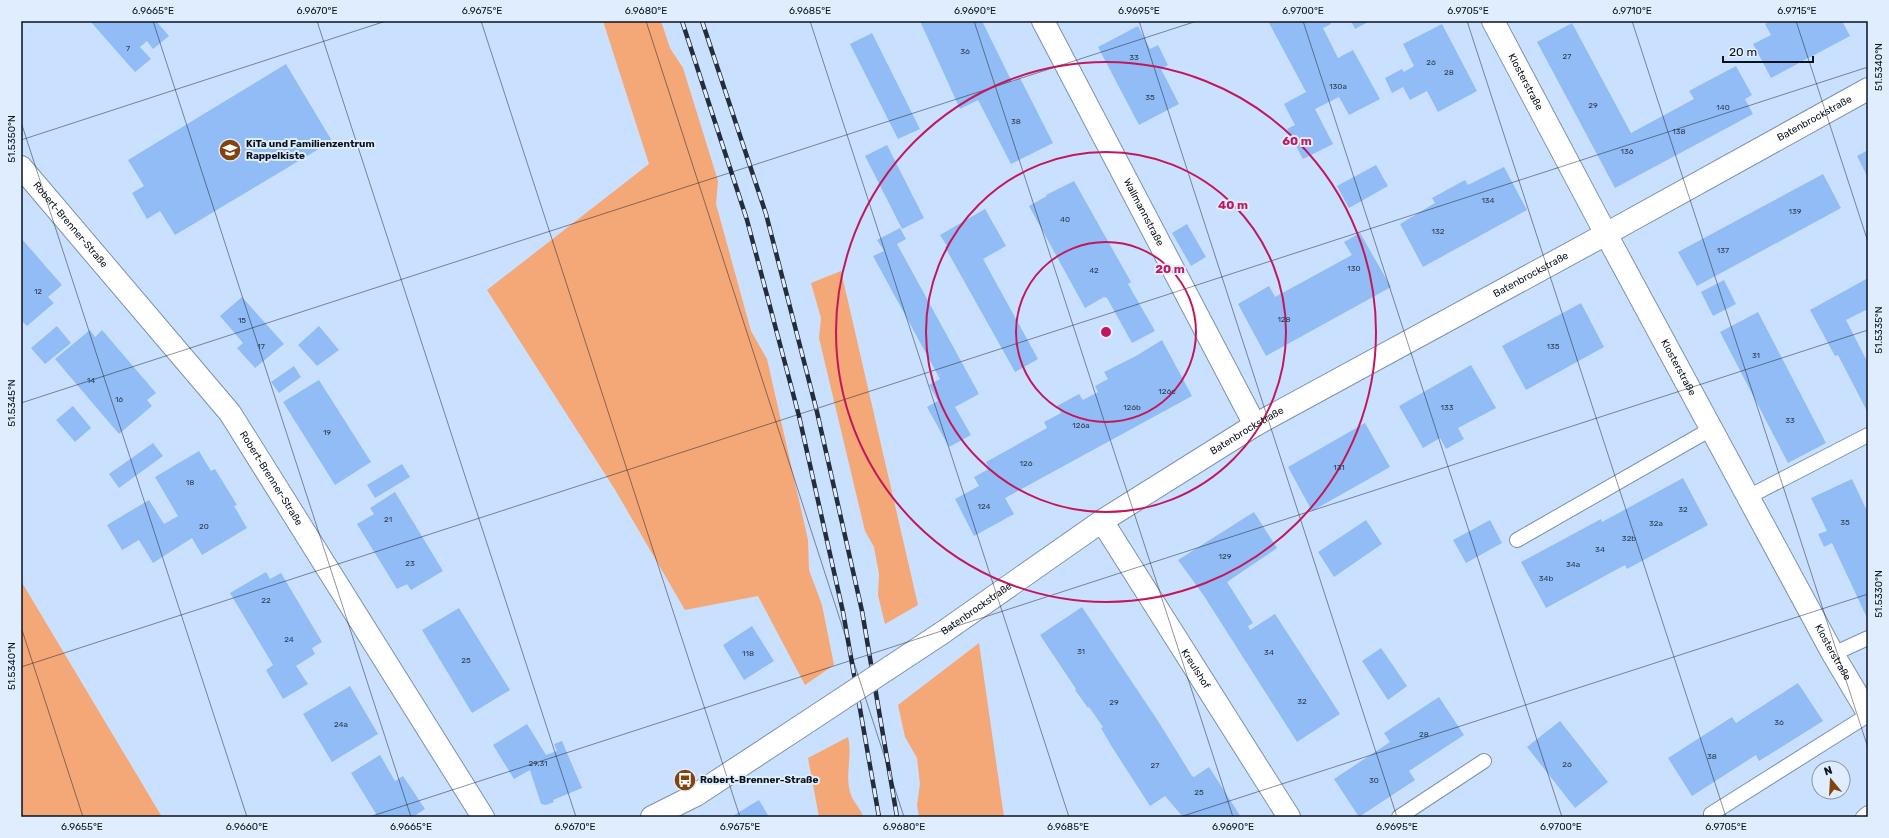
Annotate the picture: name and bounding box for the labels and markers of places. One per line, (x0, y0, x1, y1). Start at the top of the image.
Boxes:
school or university icon: KiTa und Familienzentrum Rappelkiste (217, 137, 243, 163)
place label: KiTa und Familienzentrum Rappelkiste (246, 138, 375, 162)
centre of rings (1099, 325, 1113, 339)
bus stop icon: Robert-Brenner-Straße (672, 767, 698, 793)
place label: Robert-Brenner-Straße (700, 774, 818, 786)

